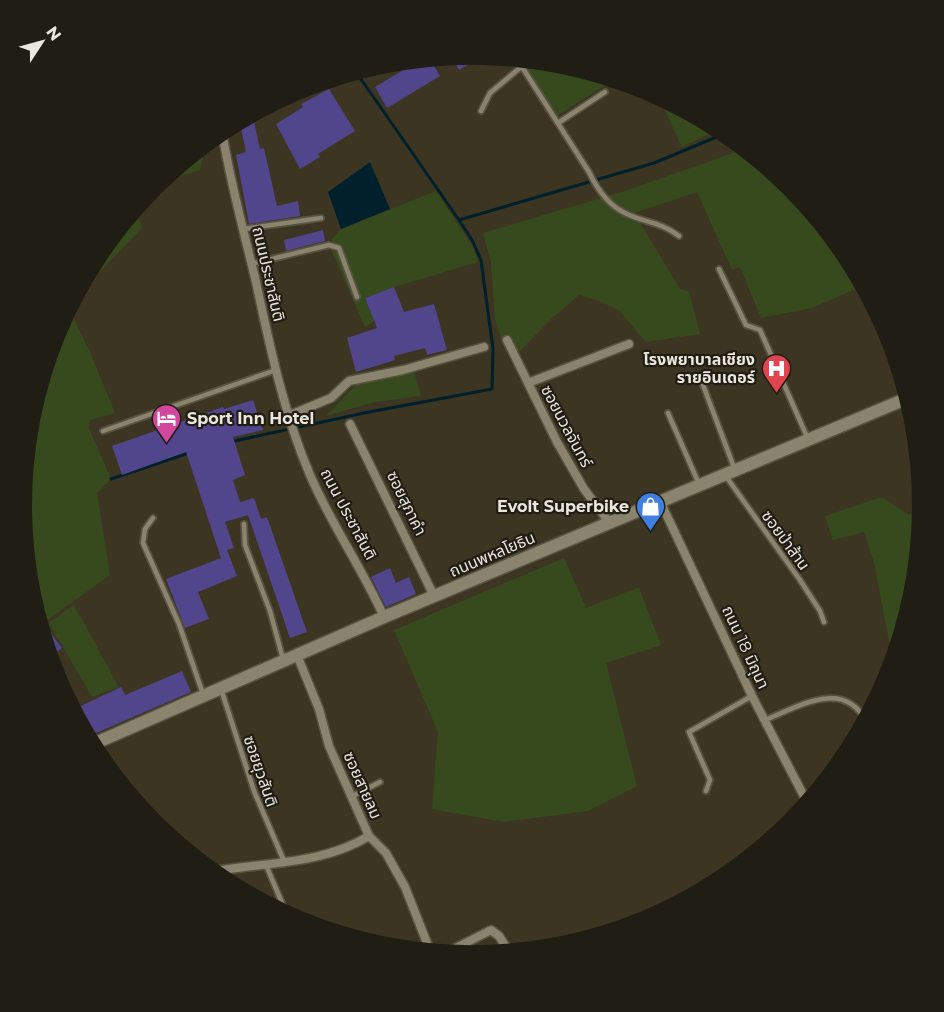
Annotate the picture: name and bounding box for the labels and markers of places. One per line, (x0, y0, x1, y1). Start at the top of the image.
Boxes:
place label: โรงพยาบาลเชียง รายอินเดอร์ (643, 350, 755, 387)
hospital icon: โรงพยาบาลเชียง รายอินเดอร์ (760, 352, 792, 394)
hotel icon: Sport Inn Hotel (150, 402, 182, 444)
place label: Sport Inn Hotel (187, 409, 314, 428)
shop icon: Evolt Superbike (634, 490, 666, 532)
place label: Evolt Superbike (497, 497, 629, 516)

